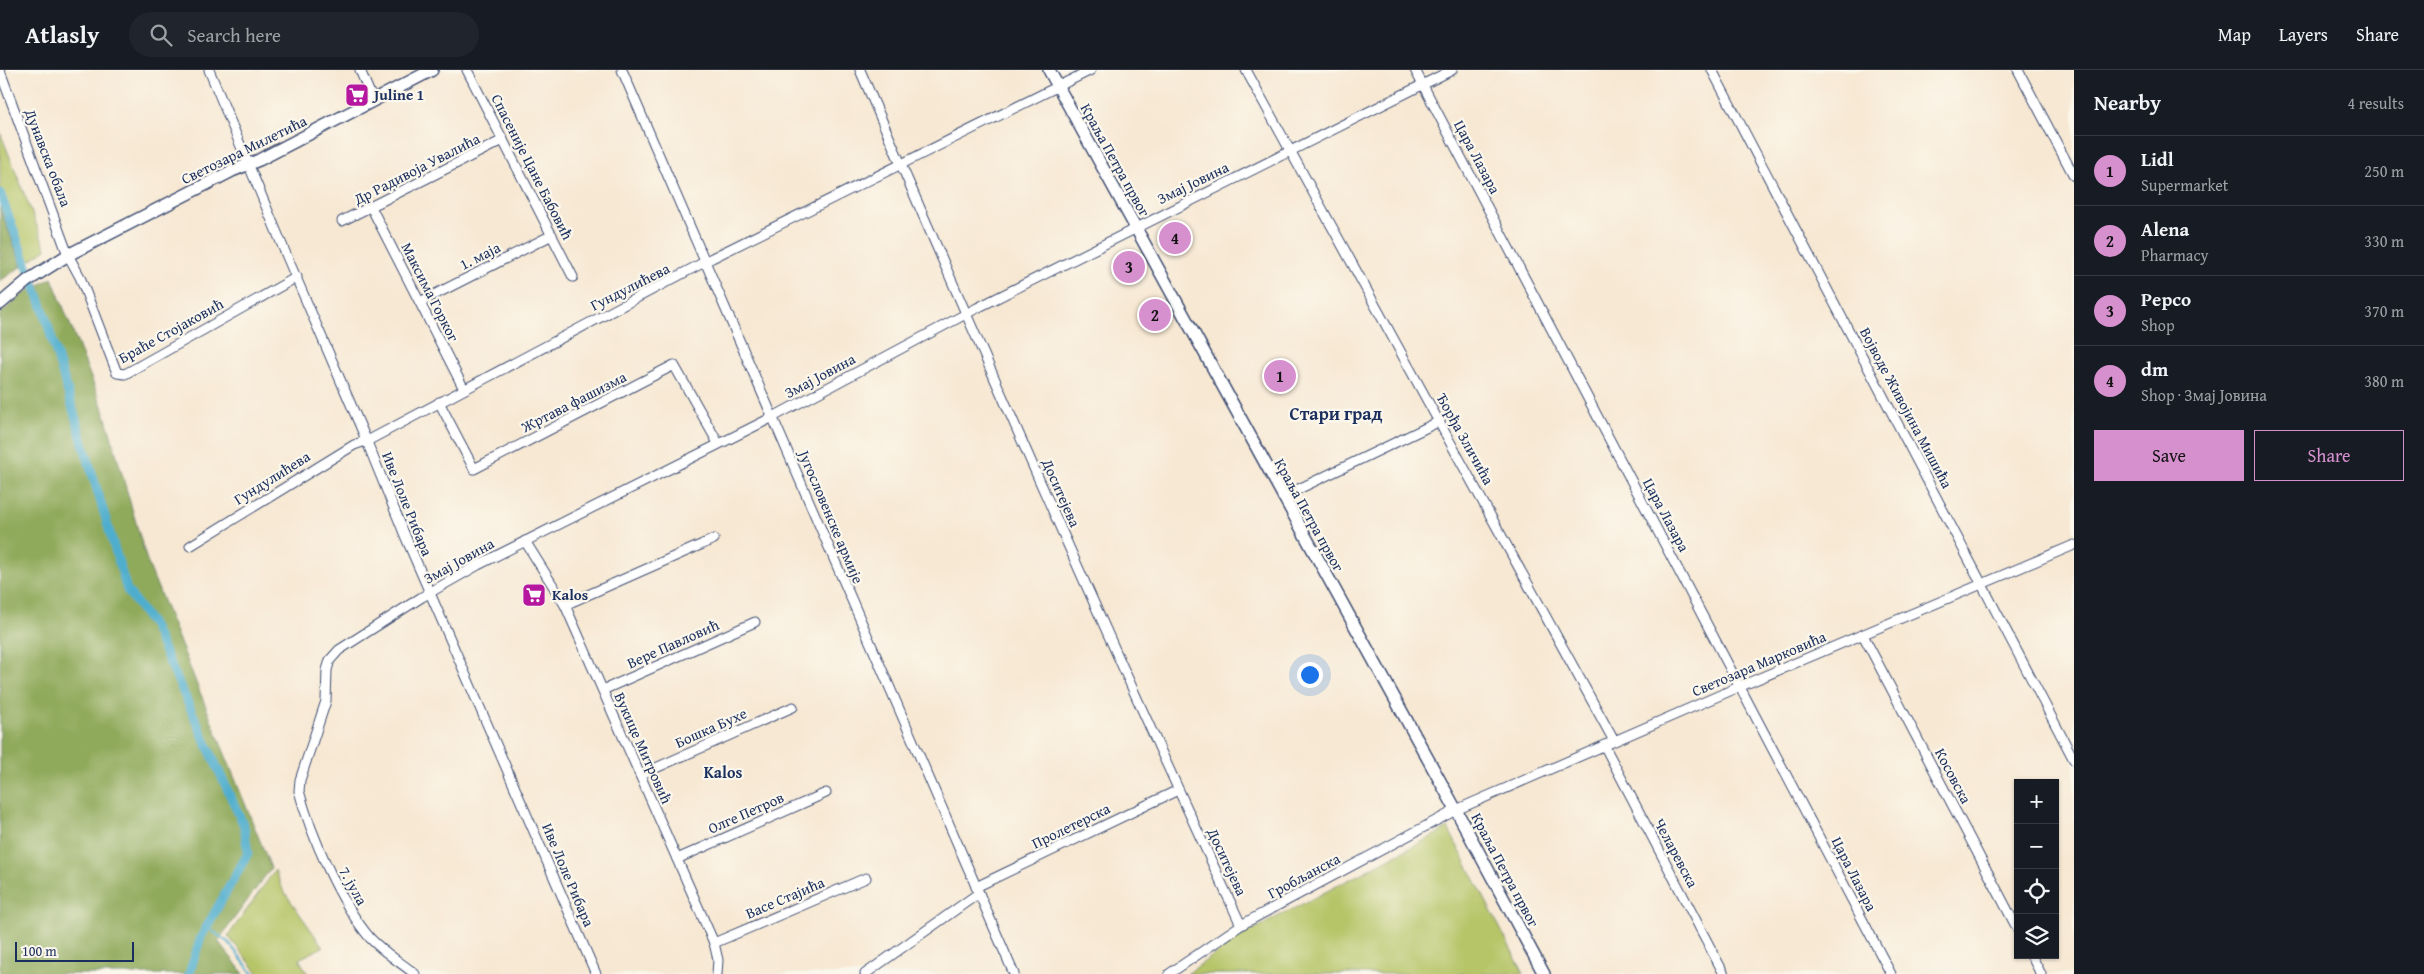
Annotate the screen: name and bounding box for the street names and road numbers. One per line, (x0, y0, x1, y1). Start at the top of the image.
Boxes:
street label: Спасеније Цане Бабовић (487, 90, 579, 244)
street label: Краља Петра првог (1076, 99, 1156, 221)
street label: Дунавска обала (20, 105, 77, 211)
street label: Светозара Милетића (177, 110, 311, 189)
street label: Цара Лазара (1449, 116, 1506, 198)
street label: Др Радивоја Увалића (349, 127, 484, 210)
street label: Змај Јовина (1153, 156, 1233, 209)
street label: 1. маја (456, 236, 505, 275)
street label: Максима Горког (396, 239, 465, 345)
street label: Гундулићева (586, 257, 674, 316)
street label: Браће Стојаковић (115, 293, 227, 368)
street label: Војводе Живојина Мишића (1855, 324, 1958, 493)
street label: Змај Јовина (781, 348, 860, 403)
street label: Жртава фашизма (517, 366, 631, 438)
street label: Ђорђа Зличића (1432, 389, 1500, 489)
street label: Гундулићева (229, 445, 315, 509)
street label: Југословенске армије (793, 445, 869, 587)
street label: Иве Лоле Рибара (377, 449, 438, 560)
street label: Доситејева (1037, 454, 1086, 531)
street label: Краља Петра првог (1270, 454, 1350, 576)
street label: Цара Лазара (1638, 474, 1695, 556)
street label: Змај Јовина (420, 532, 498, 589)
street label: Вере Павловић (623, 614, 723, 673)
street label: Светозара Марковића (1688, 625, 1830, 701)
street label: Вукице Митровић (609, 689, 678, 807)
street label: Бошка Бухе (672, 702, 750, 753)
street label: Косовска (1930, 744, 1977, 808)
street label: Олге Петров (704, 786, 787, 839)
street label: Пролетерска (1028, 797, 1114, 854)
street label: Краља Петра првог (1467, 809, 1545, 931)
street label: Челаревска (1649, 814, 1704, 892)
street label: Иве Лоле Рибара (537, 820, 600, 931)
street label: Доситејева (1202, 824, 1253, 900)
street label: Цара Лазара (1827, 833, 1883, 915)
street label: Гробљанска (1264, 847, 1344, 903)
street label: 7. јула (334, 863, 373, 910)
street label: Васе Стајића (742, 871, 828, 924)

